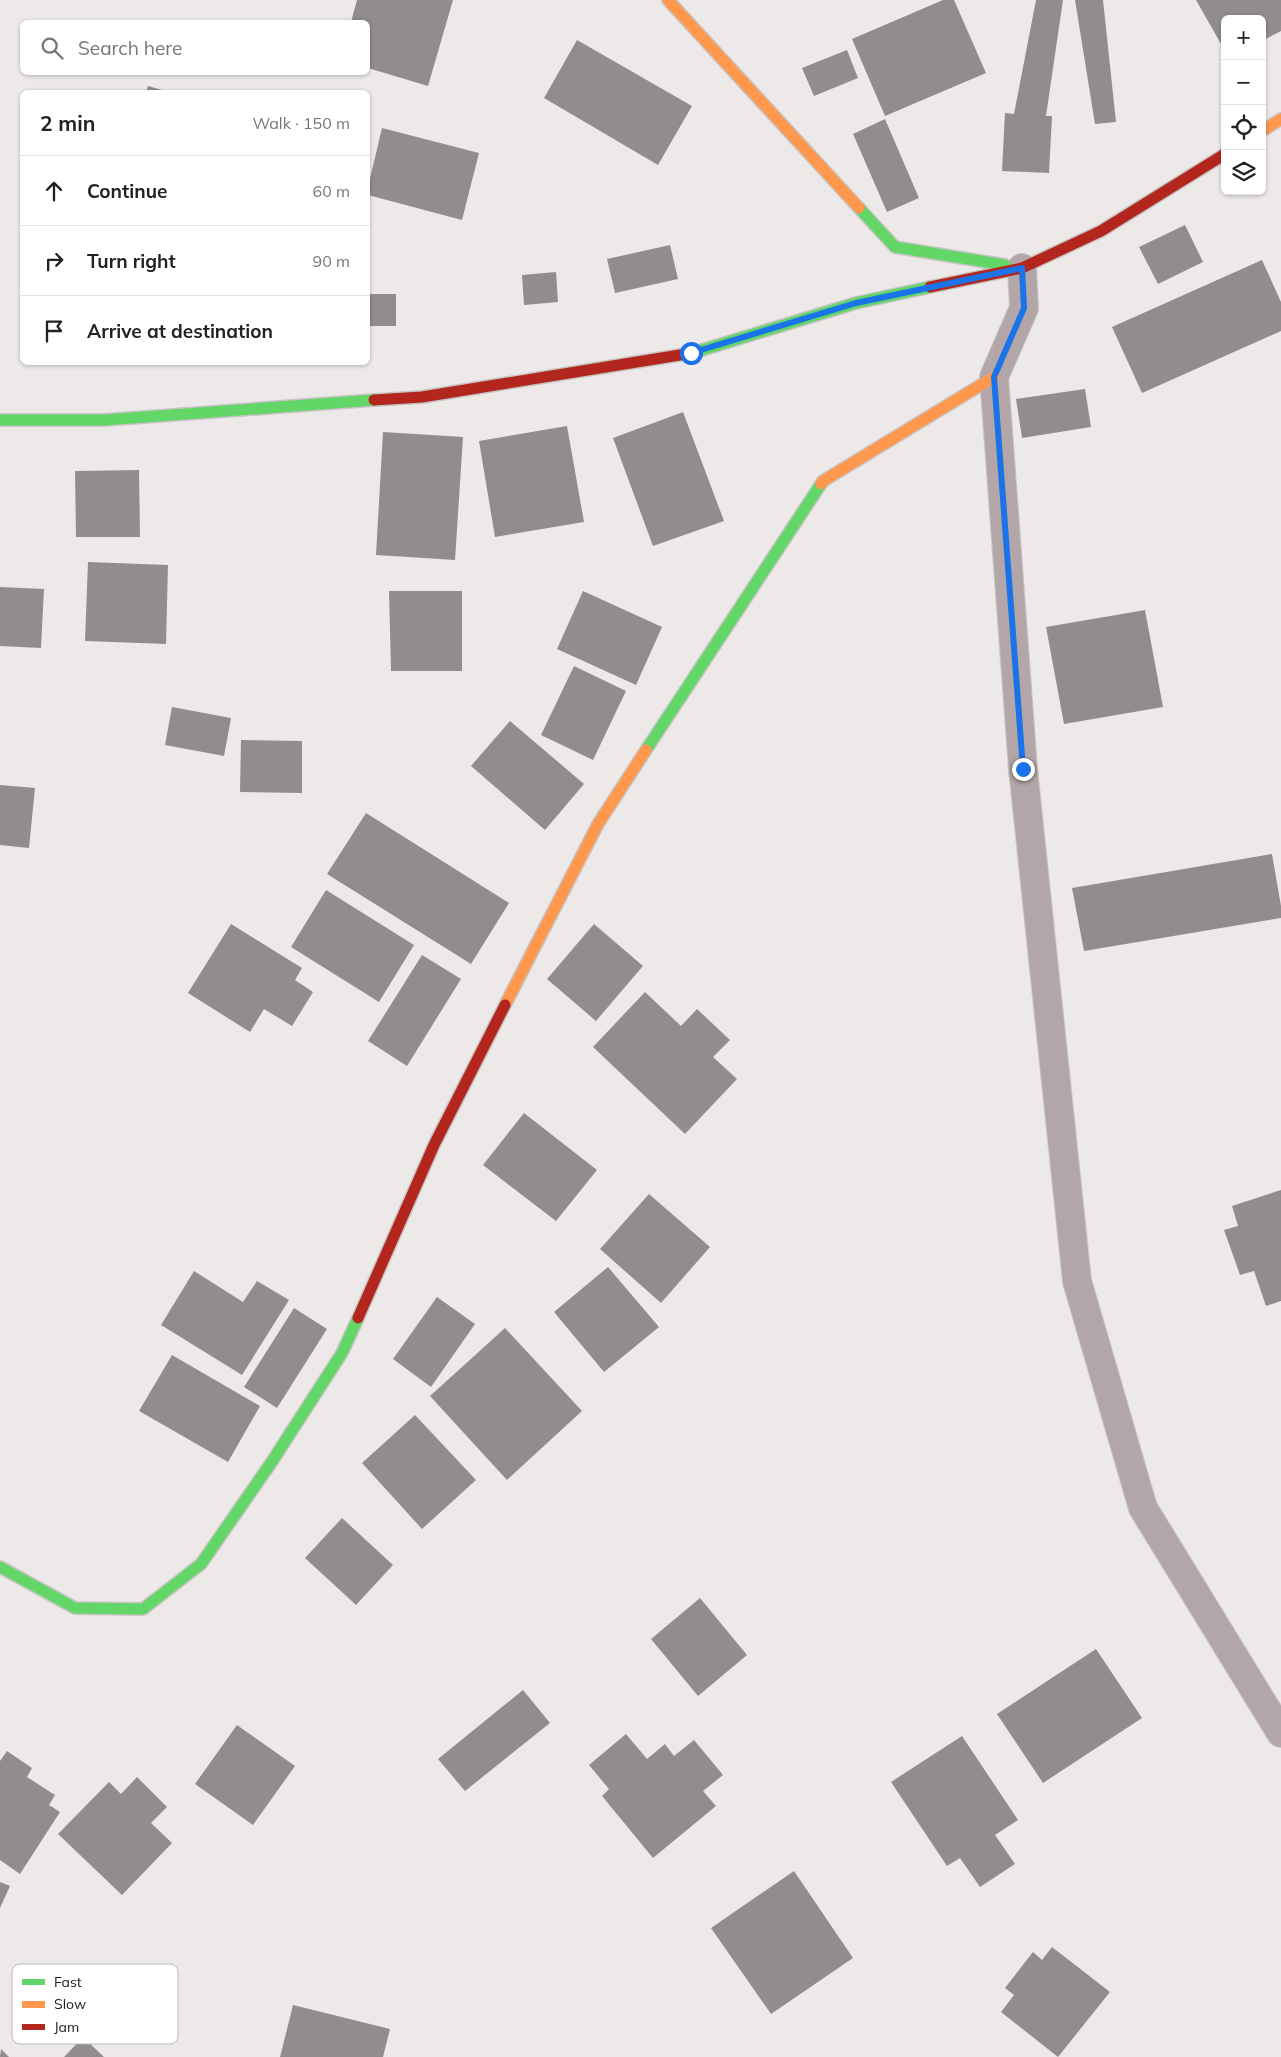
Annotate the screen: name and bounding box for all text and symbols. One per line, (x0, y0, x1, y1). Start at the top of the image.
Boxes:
map controls (1221, 15, 1266, 195)
button: + (1221, 15, 1266, 60)
search box (20, 20, 370, 75)
icon: search (38, 34, 66, 62)
text: Search here (78, 36, 182, 60)
button: − (1221, 60, 1266, 105)
button: locate (1221, 105, 1266, 150)
text: 2 min (40, 110, 95, 136)
text: Walk · 150 m (252, 113, 350, 133)
button: layers (1221, 150, 1266, 195)
icon: ahead (40, 177, 68, 205)
text: Continue (87, 179, 167, 203)
text: 60 m (313, 181, 350, 201)
icon: right (40, 247, 68, 275)
text: Turn right (87, 249, 176, 273)
text: 90 m (313, 251, 350, 271)
icon: arrive (40, 317, 68, 345)
text: Arrive at destination (87, 319, 273, 343)
route start (680, 342, 703, 365)
route end (1012, 758, 1035, 781)
legend (12, 1964, 178, 2044)
text: Fast (54, 1973, 82, 1991)
text: Slow (54, 1995, 86, 2013)
text: Jam (54, 2018, 79, 2036)

